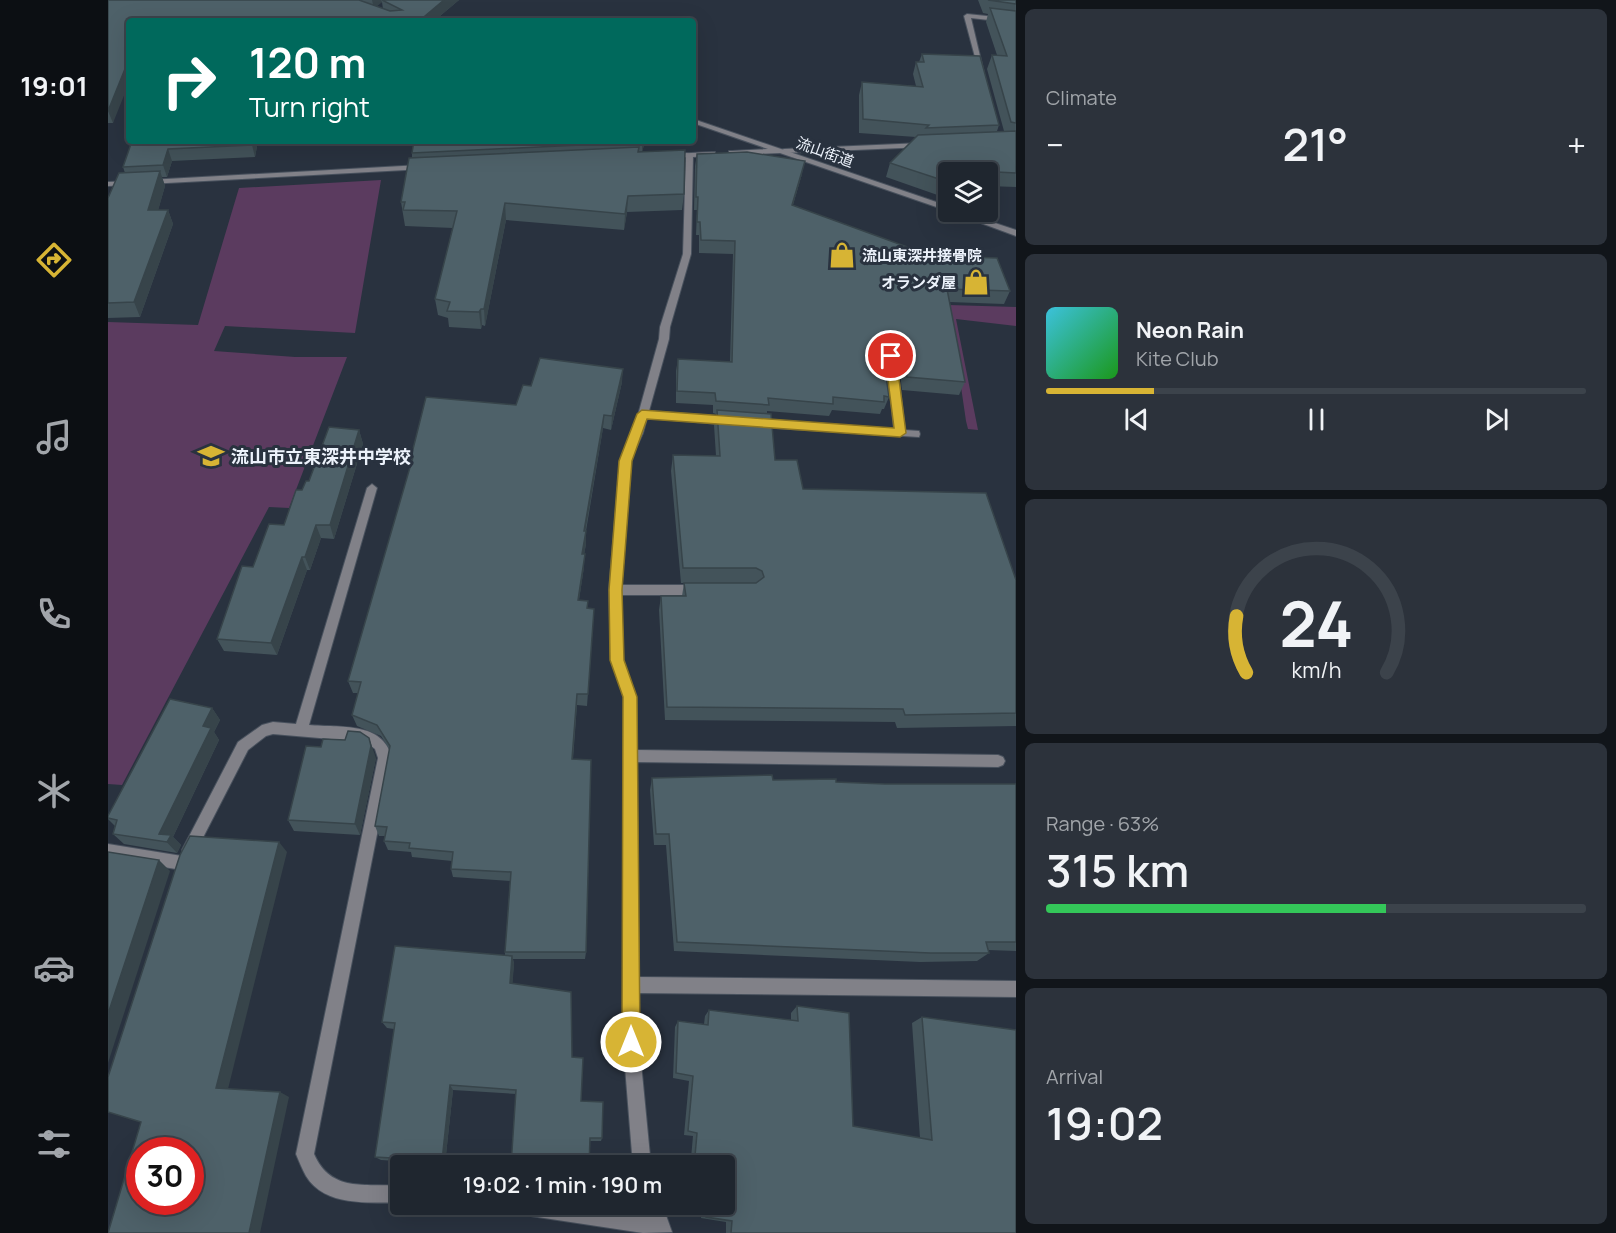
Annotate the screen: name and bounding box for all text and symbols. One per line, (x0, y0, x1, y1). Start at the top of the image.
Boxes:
text: 120 m (249, 33, 366, 91)
icon: right (150, 42, 228, 120)
text: 19:01 (20, 67, 88, 104)
text: Climate (1046, 84, 1117, 111)
text: Turn right (249, 88, 370, 125)
text: 21° (1283, 113, 1348, 175)
text: − (1046, 122, 1064, 167)
text: + (1567, 122, 1586, 167)
street label: 流山街道 (793, 132, 857, 172)
map controls (938, 162, 998, 222)
button: layers (938, 162, 998, 222)
icon: directions (33, 239, 75, 281)
shop icon: 流山東深井接骨院 (827, 240, 857, 270)
place label: 流山東深井接骨院 (862, 245, 982, 266)
shop icon: オランダ屋 (961, 267, 991, 297)
place label: オランダ屋 (881, 272, 956, 293)
text: Neon Rain (1136, 315, 1244, 345)
pin (865, 330, 916, 381)
icon: arrive (874, 339, 907, 372)
text: Kite Club (1136, 345, 1219, 372)
icon: previous (1120, 403, 1153, 436)
icon: pause (1300, 403, 1333, 436)
icon: next (1480, 403, 1513, 436)
icon: music (33, 416, 75, 458)
school or university icon: 流山市立東深井中学校 (196, 441, 226, 471)
place label: 流山市立東深井中学校 (231, 444, 411, 468)
text: 24 (1279, 581, 1353, 667)
icon: phone (33, 593, 75, 635)
text: km/h (1291, 656, 1341, 685)
icon: climate (33, 770, 75, 812)
text: Range · 63% (1046, 810, 1159, 837)
text: 315 km (1046, 839, 1189, 901)
icon: car (33, 947, 75, 989)
position arrow (599, 1010, 663, 1074)
text: Arrival (1046, 1063, 1103, 1090)
text: 19:02 (1046, 1092, 1163, 1154)
icon: filters (33, 1123, 75, 1165)
speed limit sign: 30 (126, 1137, 204, 1215)
text: 19:02 · 1 min · 190 m (463, 1170, 662, 1200)

